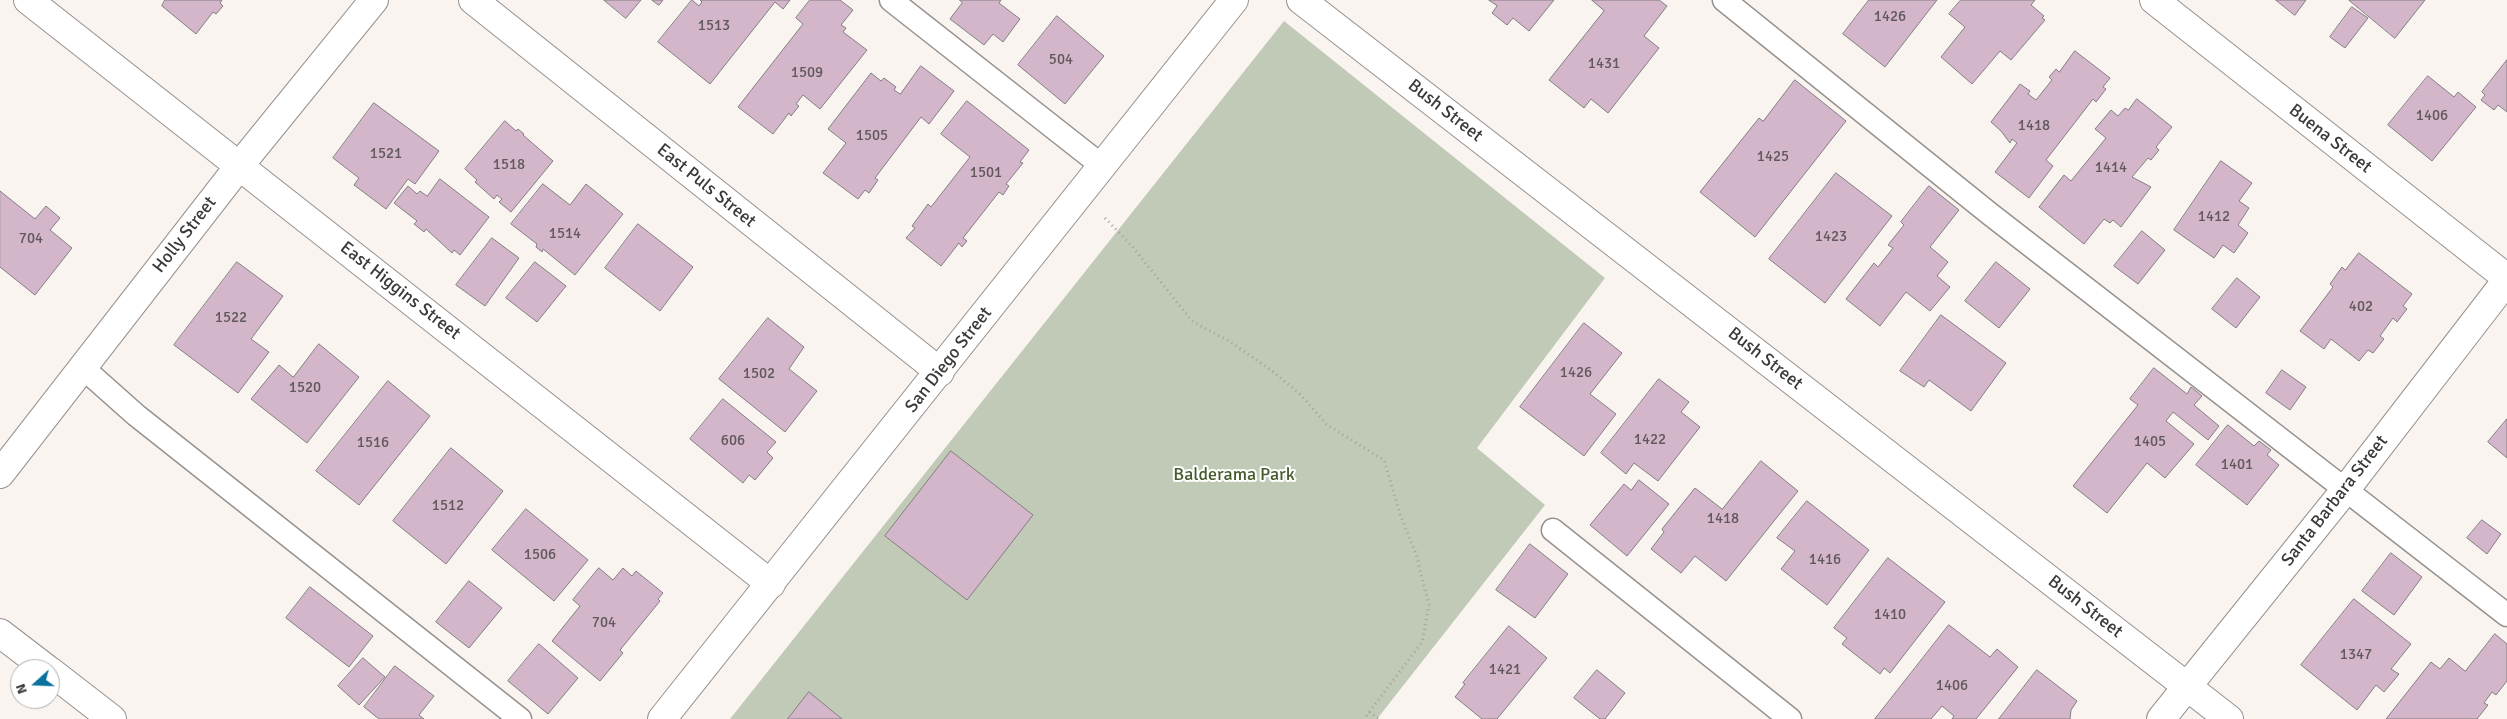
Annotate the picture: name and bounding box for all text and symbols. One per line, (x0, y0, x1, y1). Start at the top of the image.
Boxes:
house number: 1426 (1874, 8, 1906, 26)
house number: 1513 (698, 17, 730, 35)
house number: 504 (1049, 51, 1073, 69)
house number: 1431 (1588, 55, 1620, 73)
house number: 1509 (791, 64, 823, 82)
street label: Bush Street (1403, 75, 1487, 147)
street label: Buena Street (2284, 100, 2376, 178)
house number: 1406 (2416, 107, 2448, 125)
house number: 1418 (2018, 117, 2050, 135)
house number: 1505 (856, 127, 888, 145)
street label: East Puls Street (652, 139, 760, 233)
house number: 1521 (370, 145, 402, 163)
house number: 1425 (1757, 148, 1789, 166)
house number: 1518 (493, 156, 525, 174)
house number: 1414 (2095, 159, 2127, 177)
house number: 1501 (970, 164, 1002, 182)
street label: Holly Street (148, 193, 222, 277)
house number: 1412 (2198, 208, 2230, 226)
house number: 1514 (549, 225, 581, 243)
house number: 1423 (1815, 228, 1847, 246)
house number: 704 (19, 230, 43, 248)
street label: East Higgins Street (336, 237, 464, 345)
house number: 402 (2349, 298, 2373, 316)
street label: San Diego Street (901, 303, 997, 417)
house number: 1522 (215, 309, 247, 327)
street label: Bush Street (1723, 323, 1807, 395)
house number: 1426 (1560, 364, 1592, 382)
house number: 1502 (743, 365, 775, 383)
house number: 1520 (289, 379, 321, 397)
house number: 1422 (1634, 431, 1666, 449)
street label: Santa Barbara Street (2277, 431, 2393, 571)
house number: 606 (721, 432, 745, 450)
house number: 1405 (2134, 433, 2166, 451)
house number: 1516 (357, 434, 389, 452)
house number: 1401 (2221, 456, 2253, 474)
park label: Balderama Park (1173, 464, 1295, 486)
house number: 1512 (432, 497, 464, 515)
house number: 1418 (1707, 510, 1739, 528)
house number: 1506 (524, 546, 556, 564)
house number: 1416 (1809, 551, 1841, 569)
street label: Bush Street (2043, 571, 2127, 643)
house number: 1410 (1874, 606, 1906, 624)
house number: 704 (592, 614, 616, 632)
house number: 1347 (2340, 646, 2372, 664)
north arrow (10, 659, 60, 709)
house number: 1421 (1489, 661, 1521, 679)
house number: 1406 (1936, 677, 1968, 695)
text: N (12, 681, 31, 696)

